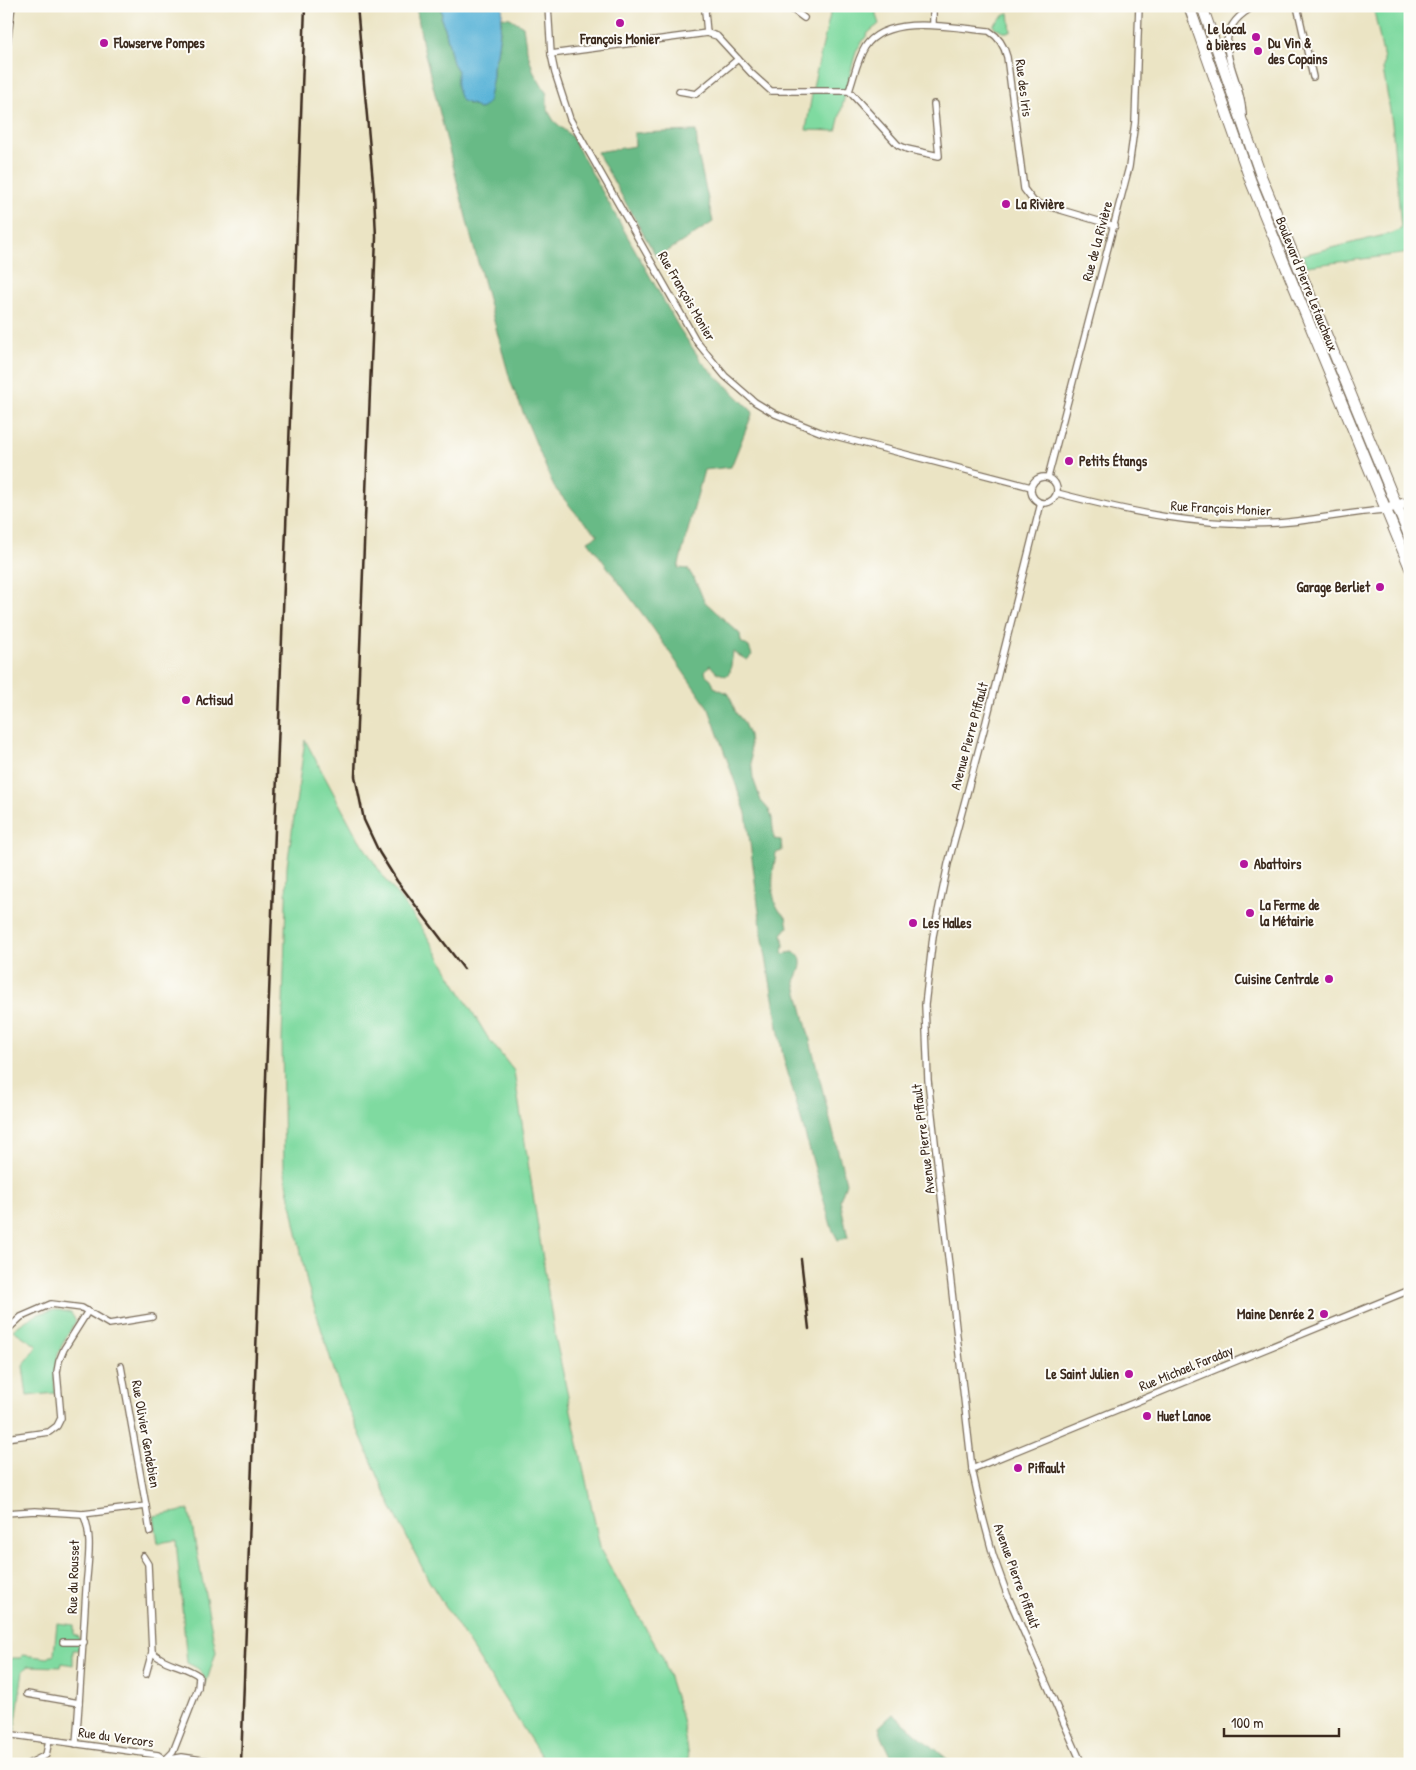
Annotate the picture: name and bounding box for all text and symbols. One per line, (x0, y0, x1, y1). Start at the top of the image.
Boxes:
marker: François Monier (614, 17, 626, 29)
place label: Le local à bières (1206, 19, 1247, 54)
place label: François Monier (579, 29, 660, 48)
marker: Le local à bières (1250, 31, 1262, 43)
place label: Flowserve Pompes (113, 33, 205, 54)
place label: Du Vin & des Copains (1268, 33, 1328, 70)
marker: Flowserve Pompes (98, 37, 110, 49)
marker: Du Vin & des Copains (1252, 45, 1264, 57)
street label: Rue des Iris (1012, 58, 1037, 118)
place label: La Rivière (1016, 194, 1065, 213)
marker: La Rivière (1000, 198, 1012, 210)
street label: Rue de la Rivière (1077, 198, 1116, 283)
street label: Boulevard Pierre Lefaucheux (1272, 214, 1343, 354)
street label: Rue François Monier (654, 248, 721, 345)
place label: Petits Étangs (1079, 451, 1148, 472)
marker: Petits Étangs (1063, 455, 1075, 467)
street label: Rue François Monier (1170, 495, 1272, 520)
place label: Garage Berliet (1297, 577, 1371, 598)
marker: Garage Berliet (1374, 581, 1386, 593)
street label: Avenue Pierre Piffault (945, 680, 992, 792)
place label: Actisud (196, 690, 233, 709)
marker: Actisud (180, 694, 192, 706)
place label: Abattoirs (1254, 854, 1302, 873)
marker: Abattoirs (1238, 858, 1250, 870)
place label: La Ferme de la Métairie (1260, 895, 1320, 930)
marker: La Ferme de la Métairie (1244, 907, 1256, 919)
place label: Les Halles (923, 913, 972, 932)
marker: Les Halles (907, 917, 919, 929)
place label: Cuisine Centrale (1234, 969, 1319, 988)
marker: Cuisine Centrale (1323, 973, 1335, 985)
street label: Avenue Pierre Piffault (906, 1083, 939, 1195)
place label: Maine Denrée 2 (1237, 1304, 1314, 1323)
marker: Maine Denrée 2 (1318, 1308, 1330, 1320)
street label: Rue Michael Faraday (1136, 1340, 1236, 1396)
place label: Le Saint Julien (1046, 1364, 1119, 1383)
marker: Le Saint Julien (1123, 1368, 1135, 1380)
street label: Rue Olivier Gendebien (128, 1379, 165, 1489)
place label: Huet Lanoe (1157, 1406, 1211, 1425)
marker: Huet Lanoe (1141, 1410, 1153, 1422)
place label: Piffault (1028, 1458, 1066, 1477)
marker: Piffault (1012, 1462, 1024, 1474)
street label: Avenue Pierre Piffault (990, 1521, 1045, 1631)
street label: Rue du Rousset (62, 1540, 83, 1614)
scale bar (1224, 1705, 1338, 1737)
text: 100 m (1231, 1712, 1264, 1733)
street label: Rue du Vercors (77, 1722, 155, 1751)

